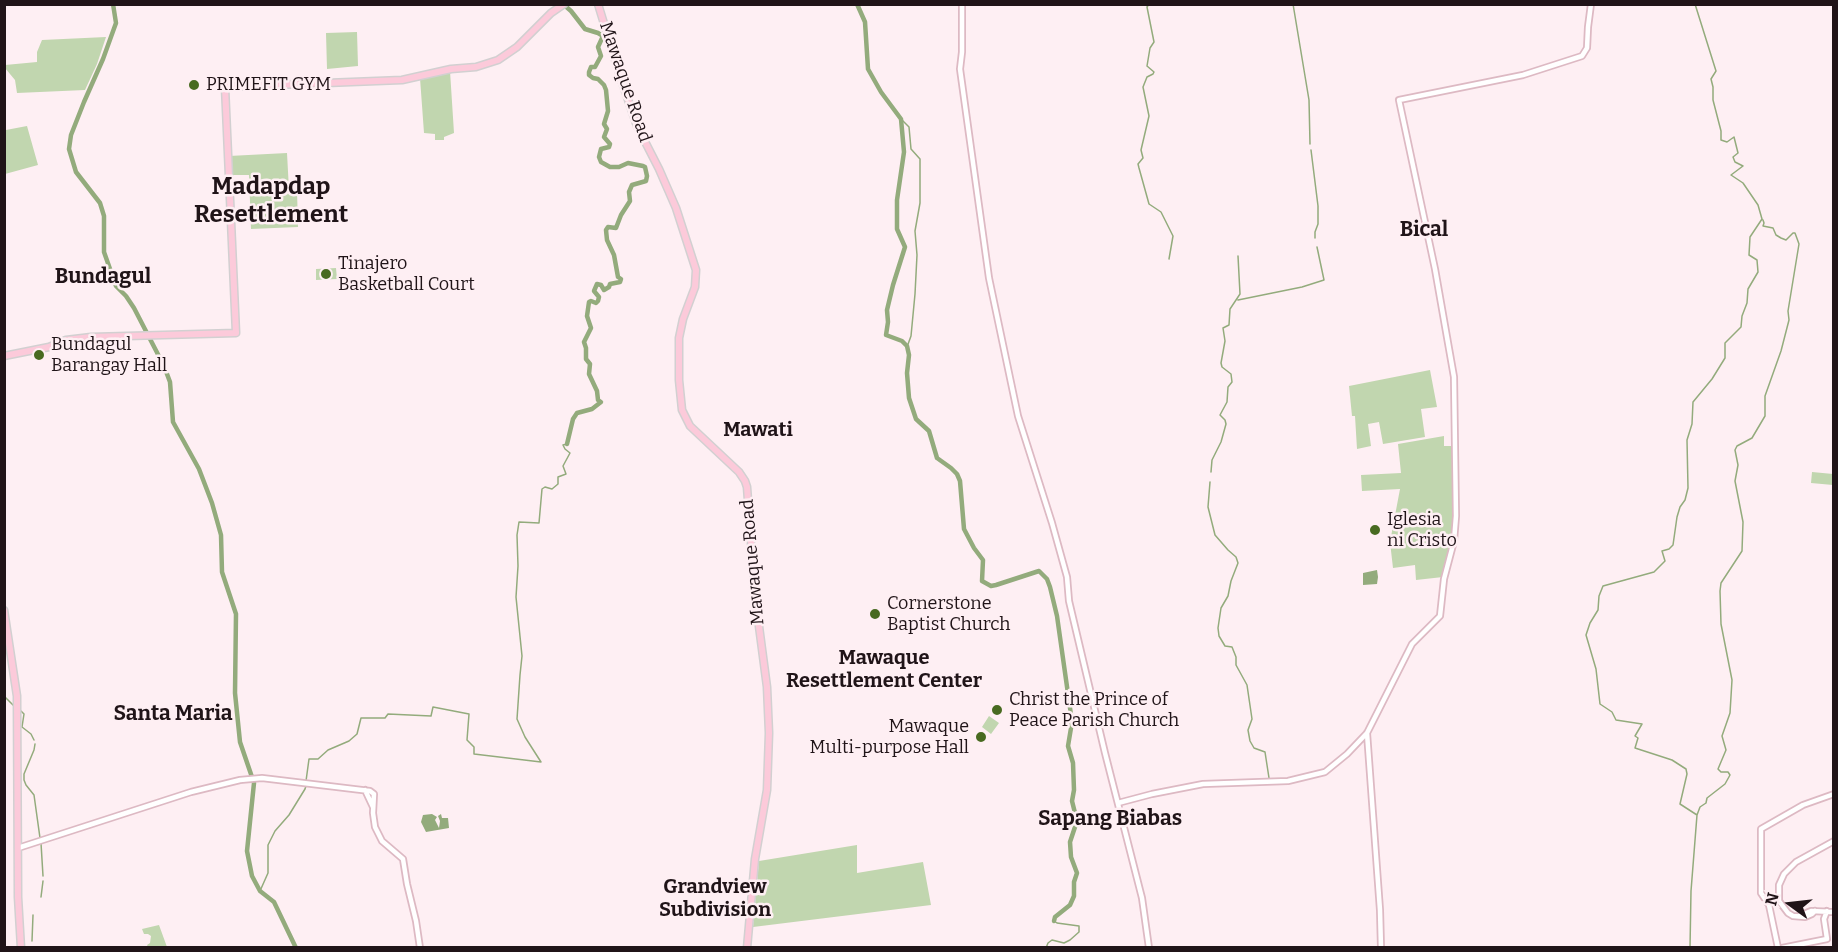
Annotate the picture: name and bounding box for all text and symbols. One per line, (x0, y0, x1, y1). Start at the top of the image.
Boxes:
street label: Mawaque Road (594, 19, 656, 145)
place label: PRIMEFIT GYM (206, 74, 331, 96)
marker: PRIMEFIT GYM (187, 78, 201, 92)
district label: Madapdap Resettlement (194, 173, 348, 229)
district label: Bical (1400, 217, 1448, 243)
place label: Tinajero Basketball Court (338, 253, 475, 296)
district label: Bundagul (55, 264, 151, 290)
marker: Tinajero Basketball Court (319, 267, 333, 281)
place label: Bundagul Barangay Hall (51, 334, 167, 376)
marker: Bundagul Barangay Hall (32, 348, 46, 362)
district label: Mawati (723, 418, 793, 442)
street label: Mawaque Road (737, 498, 769, 626)
place label: Iglesia ni Cristo (1387, 509, 1457, 552)
marker: Iglesia ni Cristo (1368, 523, 1382, 537)
place label: Cornerstone Baptist Church (887, 593, 1010, 636)
marker: Cornerstone Baptist Church (868, 607, 882, 621)
district label: Mawaque Resettlement Center (786, 646, 982, 693)
place label: Christ the Prince of Peace Parish Church (1009, 689, 1179, 732)
district label: Santa Maria (113, 701, 233, 727)
marker: Christ the Prince of Peace Parish Church (990, 703, 1004, 717)
place label: Mawaque Multi-purpose Hall (810, 716, 969, 758)
marker: Mawaque Multi-purpose Hall (974, 730, 988, 744)
district label: Sapang Biabas (1038, 806, 1182, 832)
north arrow (1760, 874, 1820, 934)
district label: Grandview Subdivision (659, 875, 771, 922)
text: N (1761, 891, 1783, 908)

